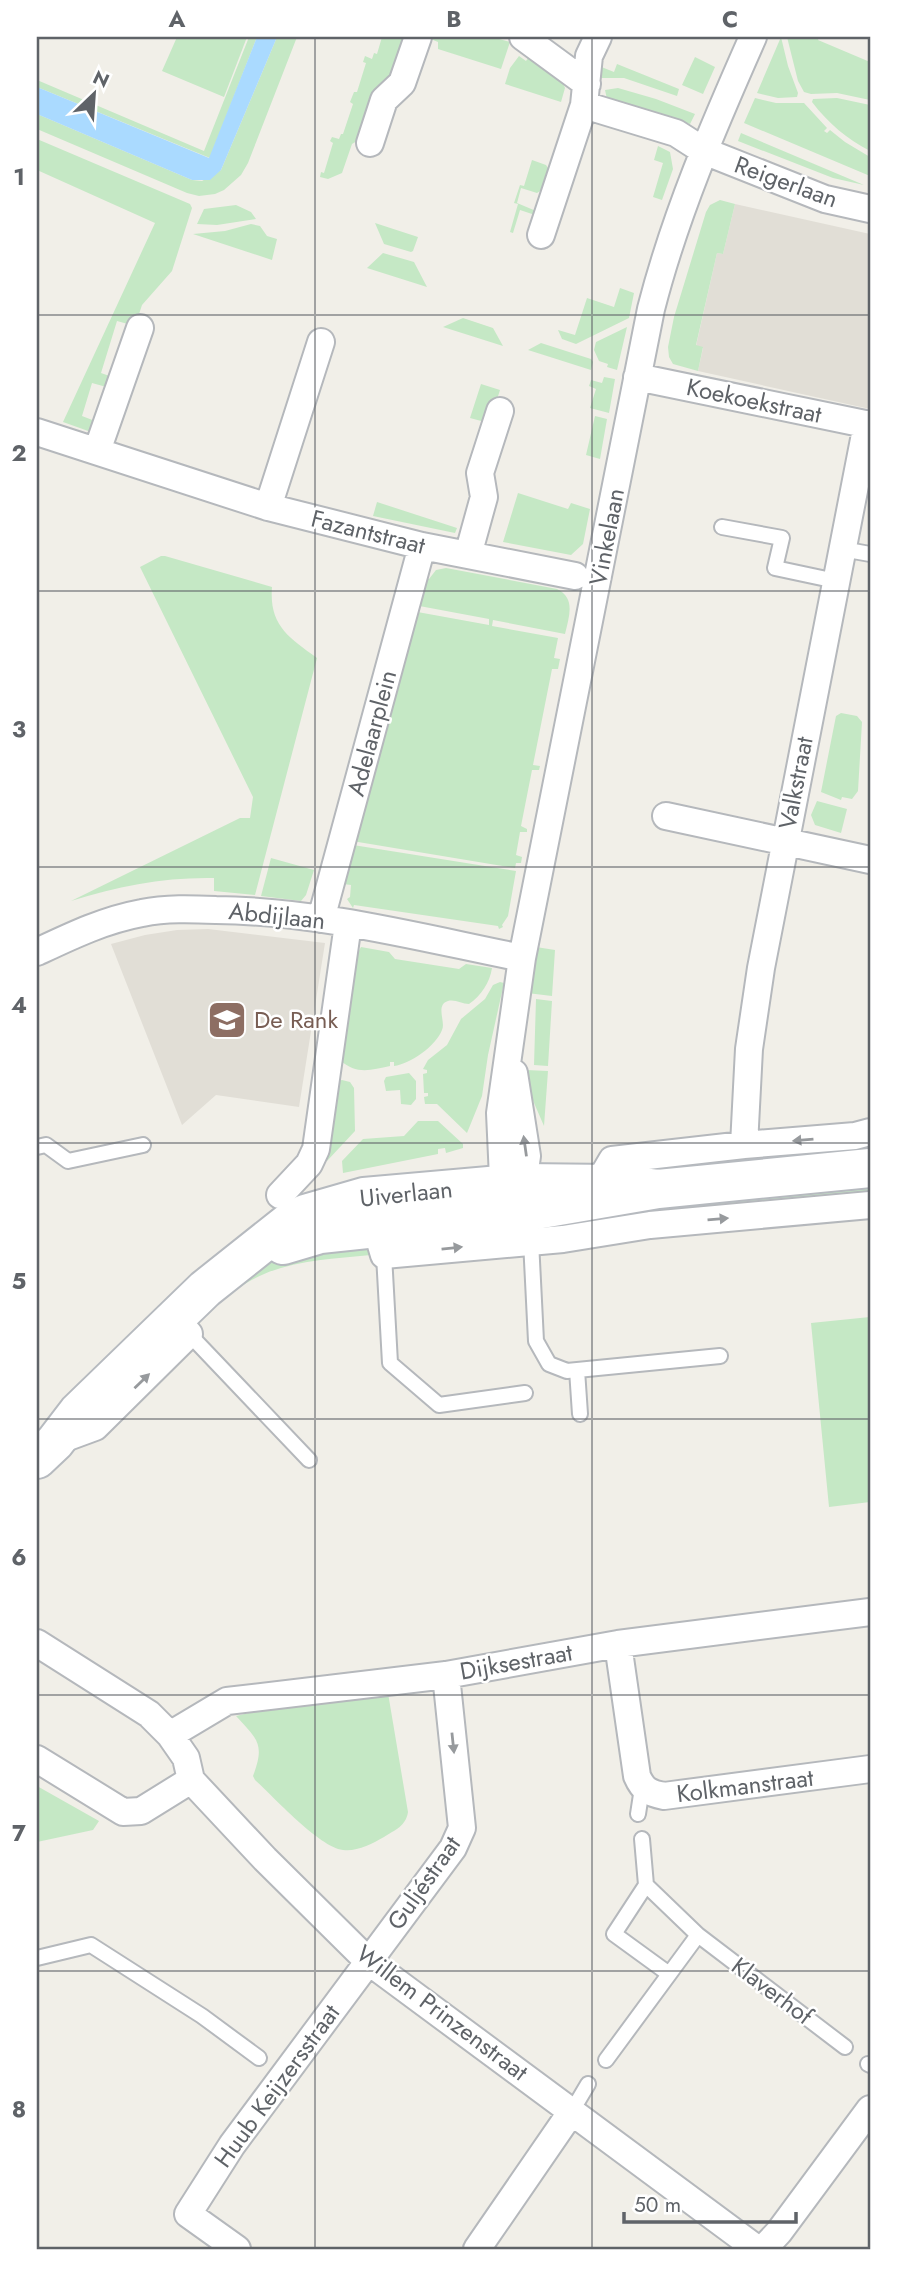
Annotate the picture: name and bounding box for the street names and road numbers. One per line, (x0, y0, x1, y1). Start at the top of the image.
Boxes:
street label: Reigerlaan (730, 147, 843, 216)
street label: Koekoekstraat (683, 369, 825, 432)
street label: Vinkelaan (580, 485, 633, 589)
street label: Fazantstraat (307, 500, 429, 563)
street label: Adelaarplein (338, 666, 405, 800)
street label: Valkstraat (769, 733, 822, 832)
street label: Abdijlaan (227, 893, 327, 938)
street label: Uiverlaan (358, 1171, 454, 1216)
street label: Dijksestraat (457, 1634, 575, 1689)
street label: Kolkmanstraat (675, 1760, 815, 1811)
street label: Guljéstraat (378, 1828, 469, 1937)
street label: Willem Prinzenstraat (349, 1936, 536, 2089)
street label: Klaverhof (724, 1948, 821, 2034)
street label: Huub Keijzersstraat (205, 1997, 348, 2175)

